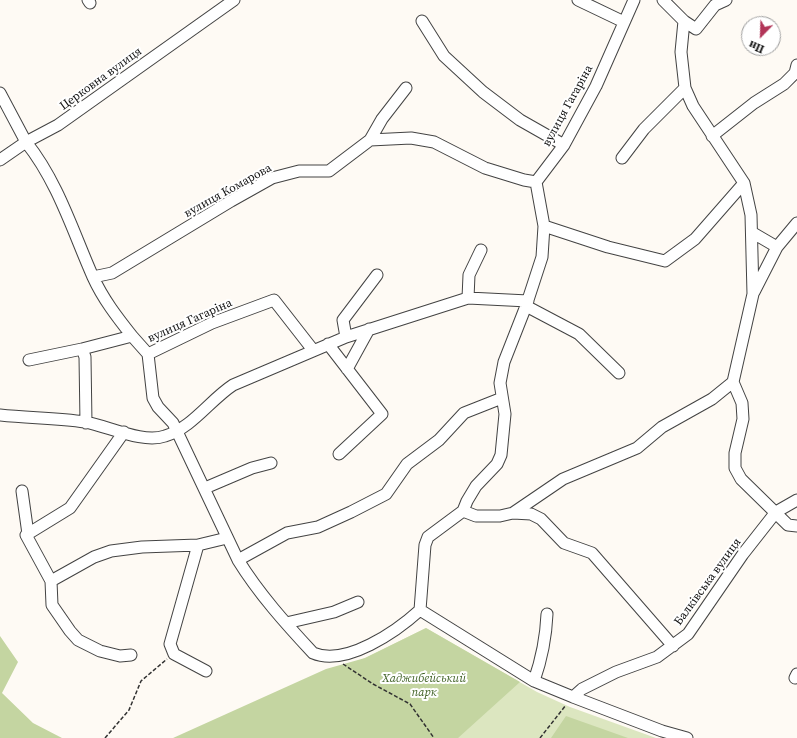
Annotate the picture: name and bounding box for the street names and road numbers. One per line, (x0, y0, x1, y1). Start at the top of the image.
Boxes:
street label: Церковна вулиця (57, 44, 145, 114)
street label: вулиця Гагаріна (540, 63, 596, 149)
street label: вулиця Комарова (182, 161, 274, 221)
street label: вулиця Гагаріна (146, 296, 234, 346)
street label: Балківська вулиця (671, 536, 745, 628)

